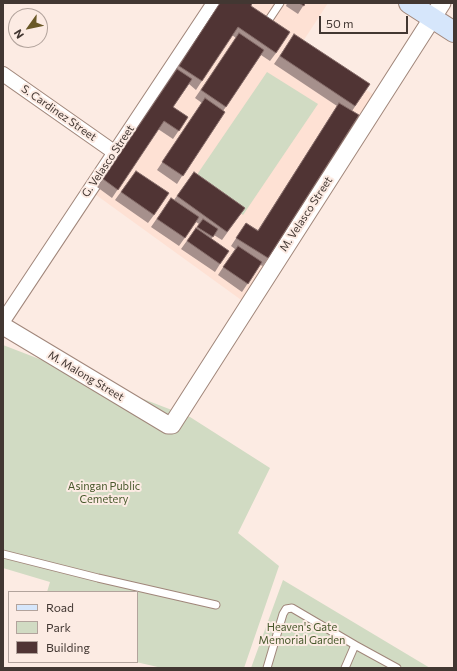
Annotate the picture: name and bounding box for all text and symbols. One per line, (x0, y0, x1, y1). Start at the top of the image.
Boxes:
north arrow (8, 8, 48, 48)
scale bar (321, 8, 410, 34)
text: 50 m (326, 16, 354, 30)
text: N (11, 27, 26, 41)
street label: S. Cardinez Street (19, 82, 99, 144)
street label: G. Velasco Street (79, 122, 137, 200)
street label: M. Velasco Street (277, 174, 335, 254)
street label: M. Malong Street (46, 348, 126, 404)
park label: Asingan Public Cemetery (68, 479, 140, 505)
legend (8, 591, 138, 663)
text: Road (46, 600, 74, 614)
text: Park (46, 620, 71, 634)
park label: Heaven's Gate Memorial Garden (259, 620, 345, 646)
text: Building (46, 640, 90, 654)

